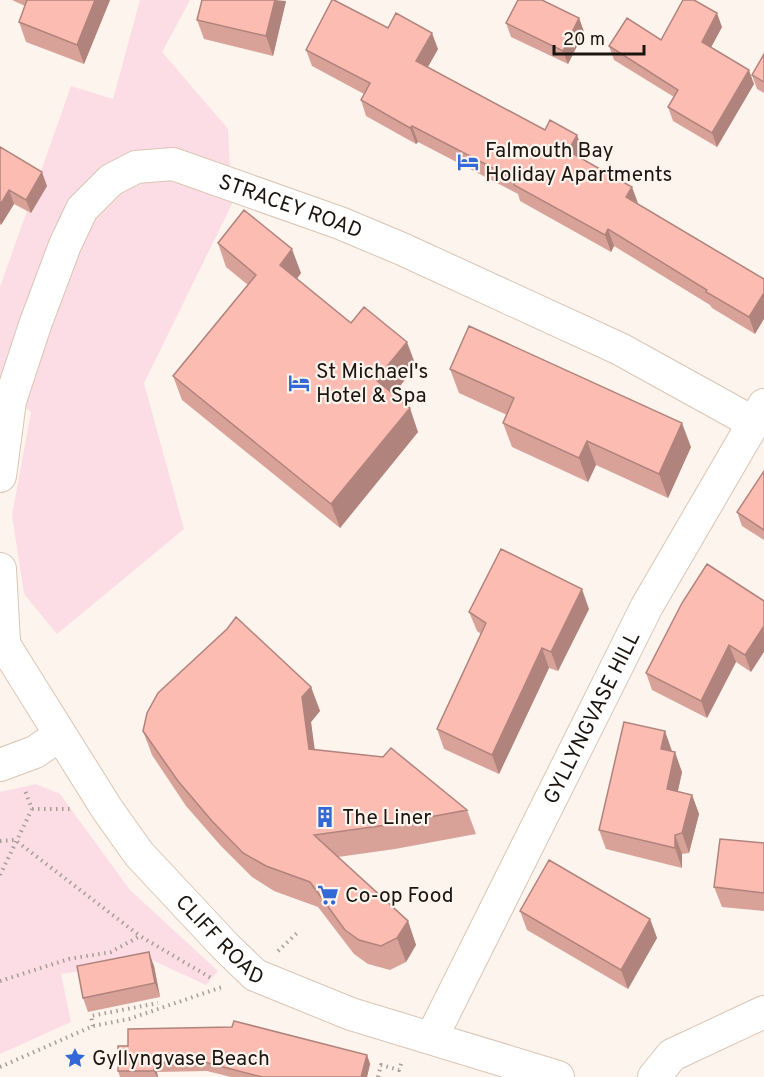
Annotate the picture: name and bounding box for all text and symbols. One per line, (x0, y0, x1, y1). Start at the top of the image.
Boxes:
scale bar (554, 18, 644, 56)
text: 20 m (563, 29, 605, 52)
place label: Falmouth Bay Holiday Apartments (485, 138, 672, 189)
hotel icon: Falmouth Bay Holiday Apartments (456, 150, 480, 174)
street label: STRACEY ROAD (215, 169, 366, 246)
place label: St Michael's Hotel & Spa (316, 359, 428, 410)
hotel icon: St Michael's Hotel & Spa (287, 371, 311, 395)
street label: GYLLYNGVASE HILL (538, 627, 647, 809)
building icon: The Liner (313, 805, 337, 829)
place label: The Liner (342, 805, 432, 832)
supermarket icon: Co-op Food (316, 883, 340, 907)
place label: Co-op Food (345, 883, 454, 910)
street label: CLIFF ROAD (169, 890, 267, 992)
place icon: Gyllyngvase Beach (63, 1046, 87, 1070)
place label: Gyllyngvase Beach (92, 1046, 270, 1073)

